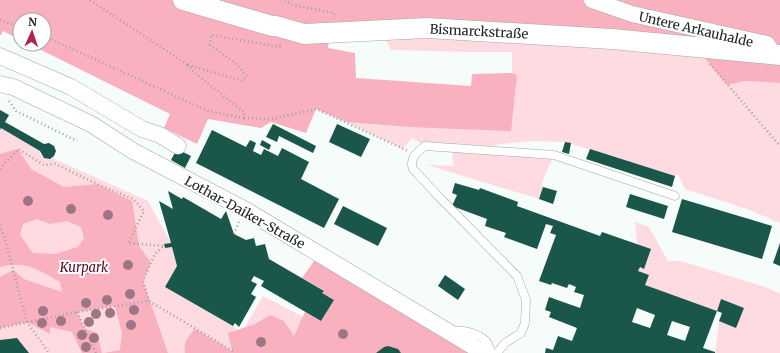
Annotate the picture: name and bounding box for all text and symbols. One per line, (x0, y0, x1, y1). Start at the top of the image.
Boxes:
street label: Untere Arkauhalde (637, 8, 755, 51)
north arrow (12, 12, 52, 52)
text: N (28, 15, 38, 29)
street label: Bismarckstraße (429, 20, 529, 43)
street label: Lothar-Daiker-Straße (182, 172, 308, 253)
park label: Kurpark (59, 259, 108, 276)

